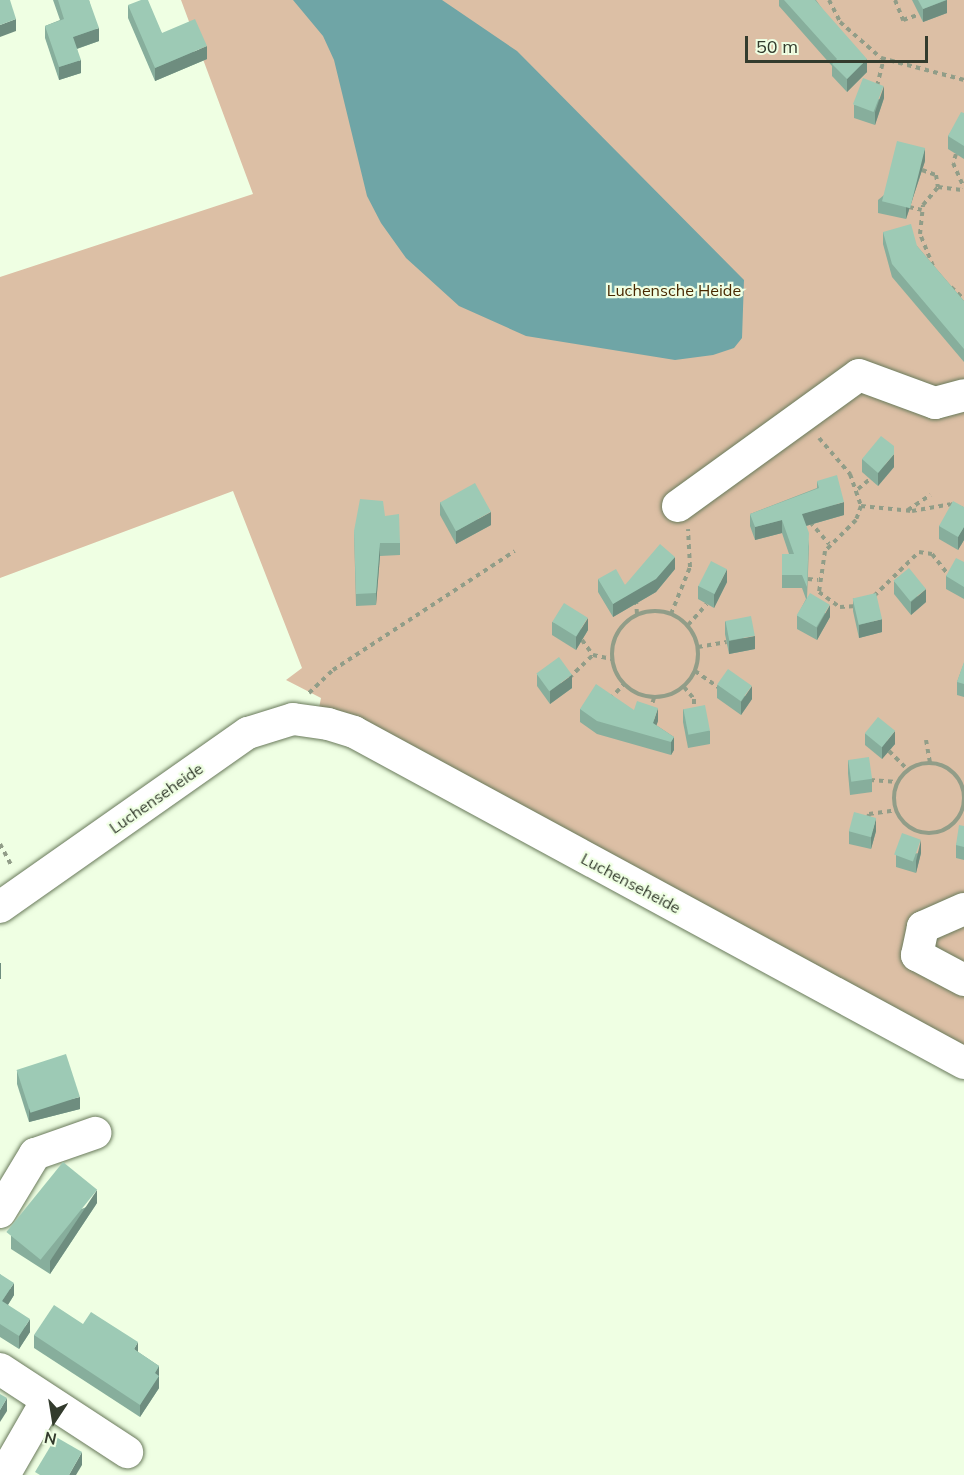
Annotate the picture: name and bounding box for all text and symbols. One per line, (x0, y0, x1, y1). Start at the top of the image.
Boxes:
scale bar (748, 24, 931, 62)
text: 50 m (756, 35, 798, 58)
park label: Luchensche Heide (607, 280, 741, 300)
street label: Luchenseheide (105, 759, 207, 837)
street label: Luchenseheide (578, 849, 684, 917)
north arrow (24, 1391, 84, 1451)
text: N (42, 1428, 58, 1450)

